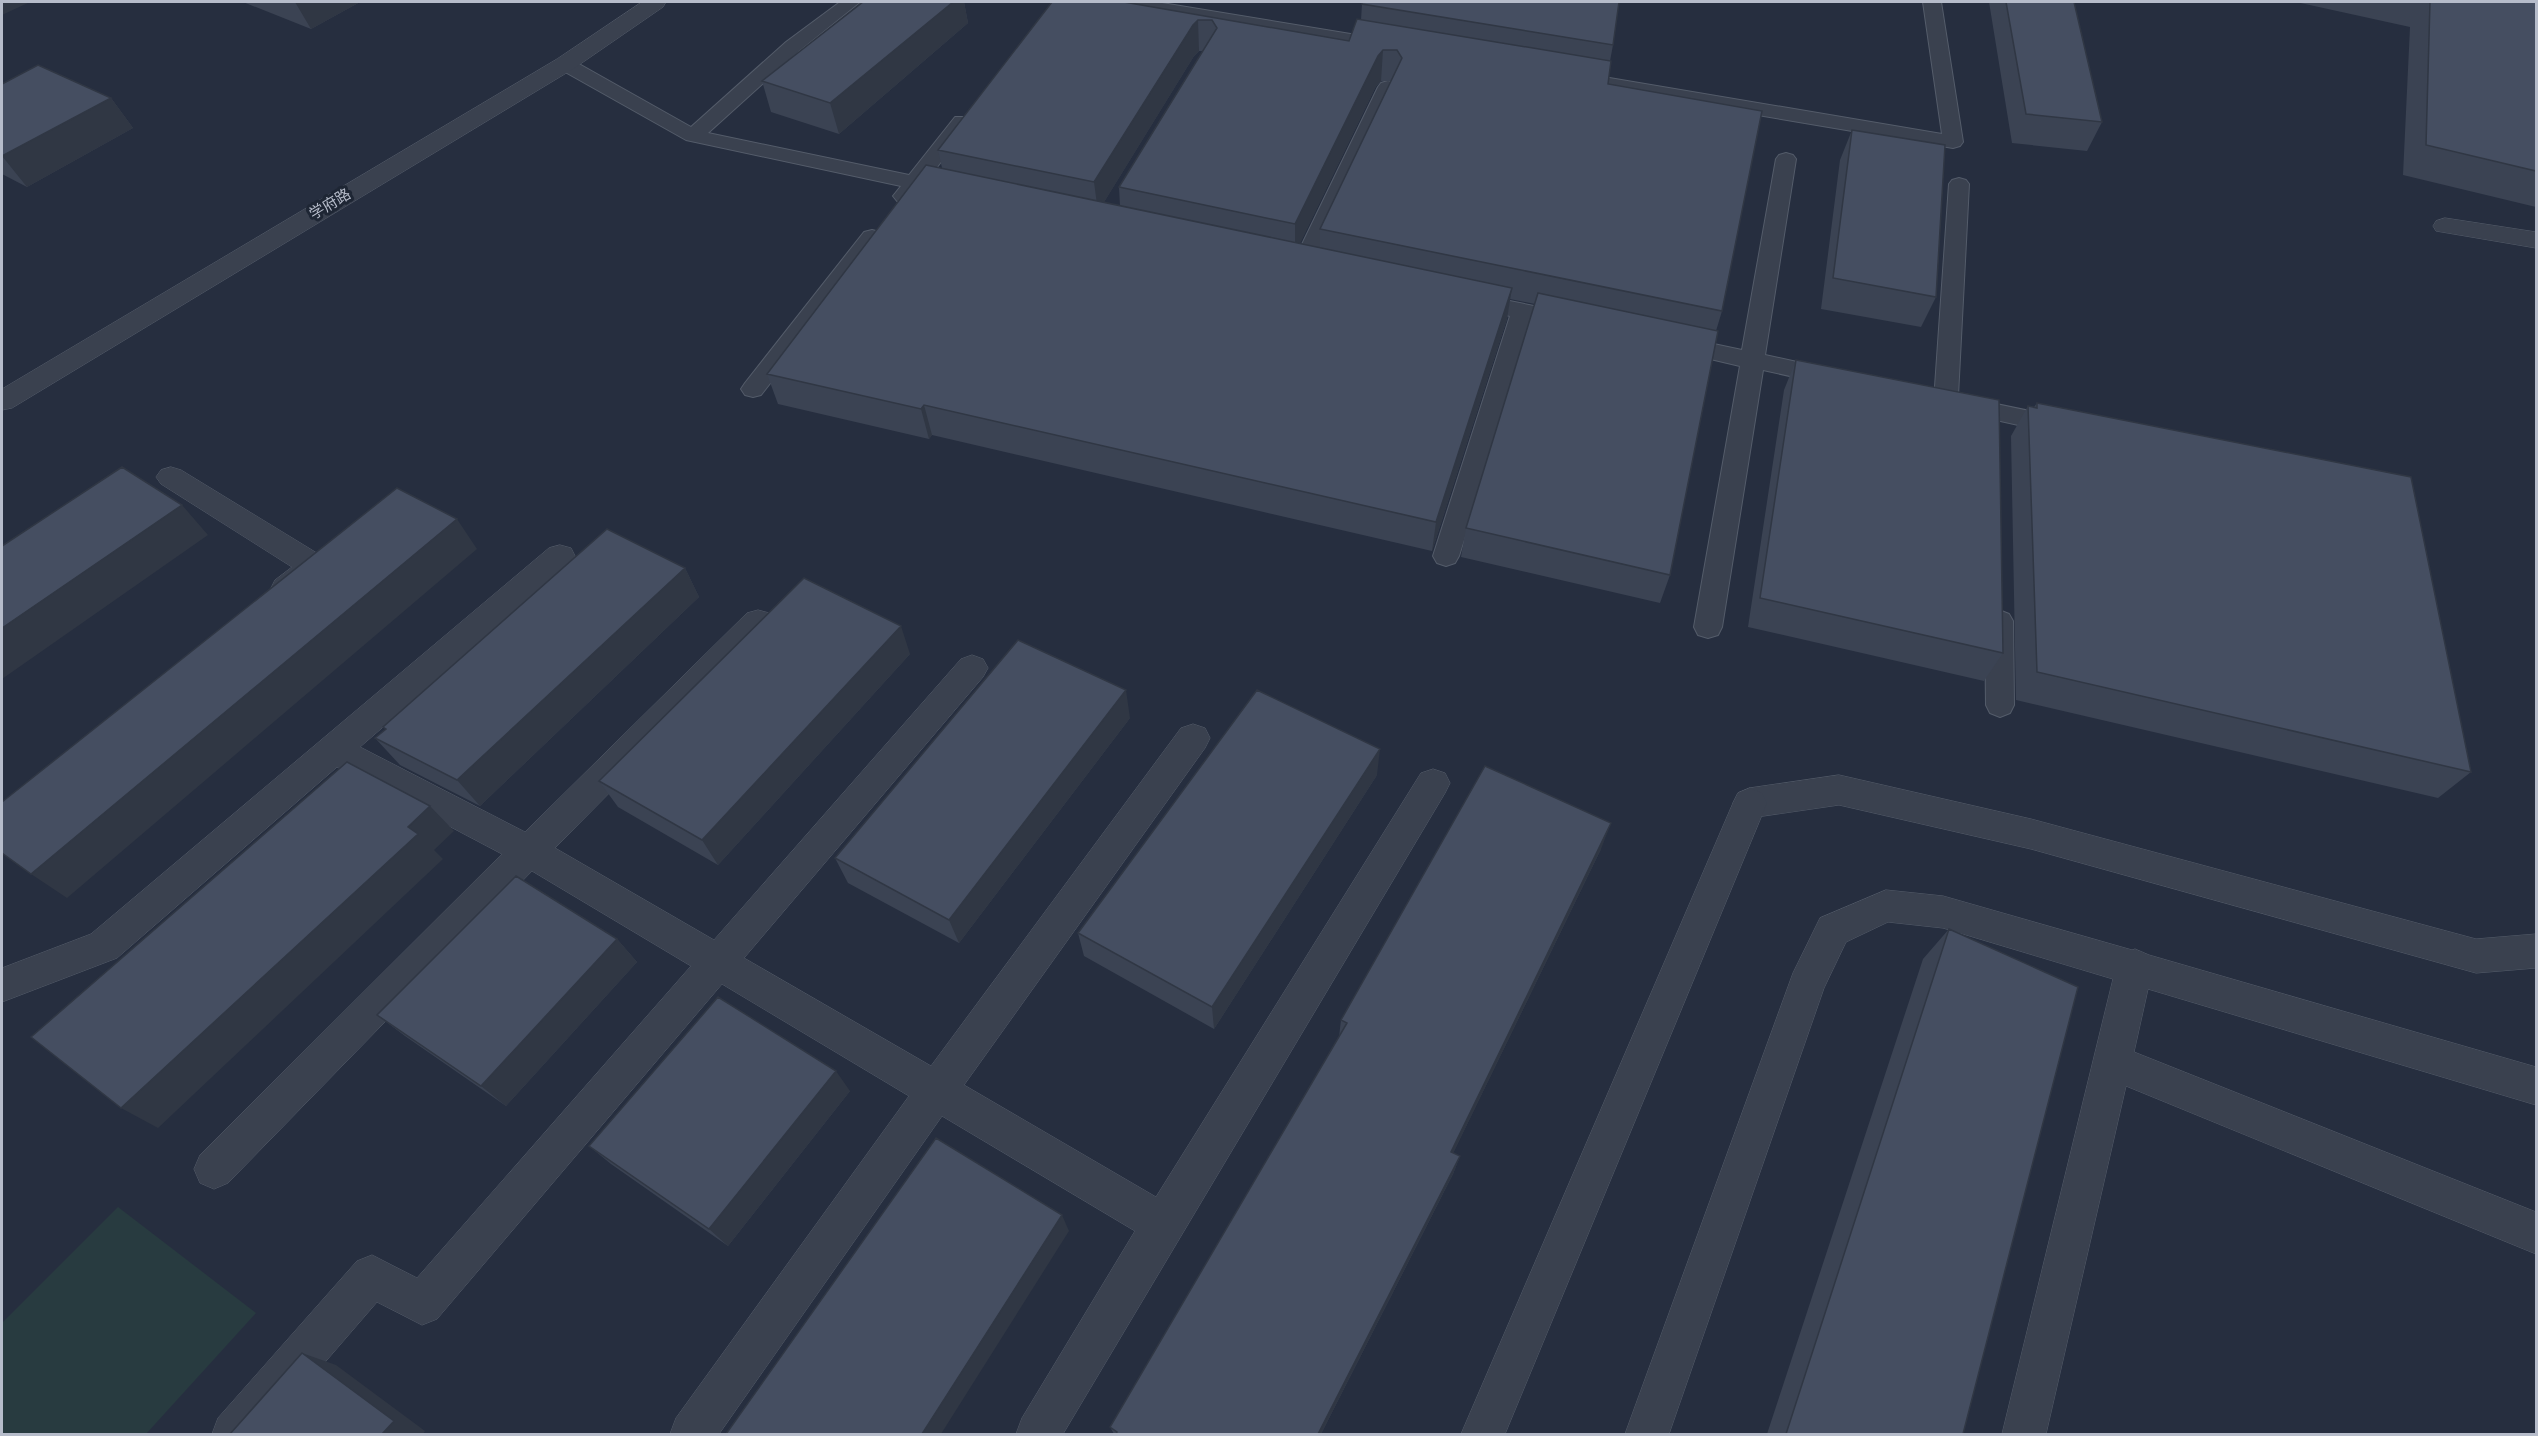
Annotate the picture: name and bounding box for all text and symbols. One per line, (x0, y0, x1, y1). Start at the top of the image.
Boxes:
street label: 学府路 (306, 185, 354, 223)

